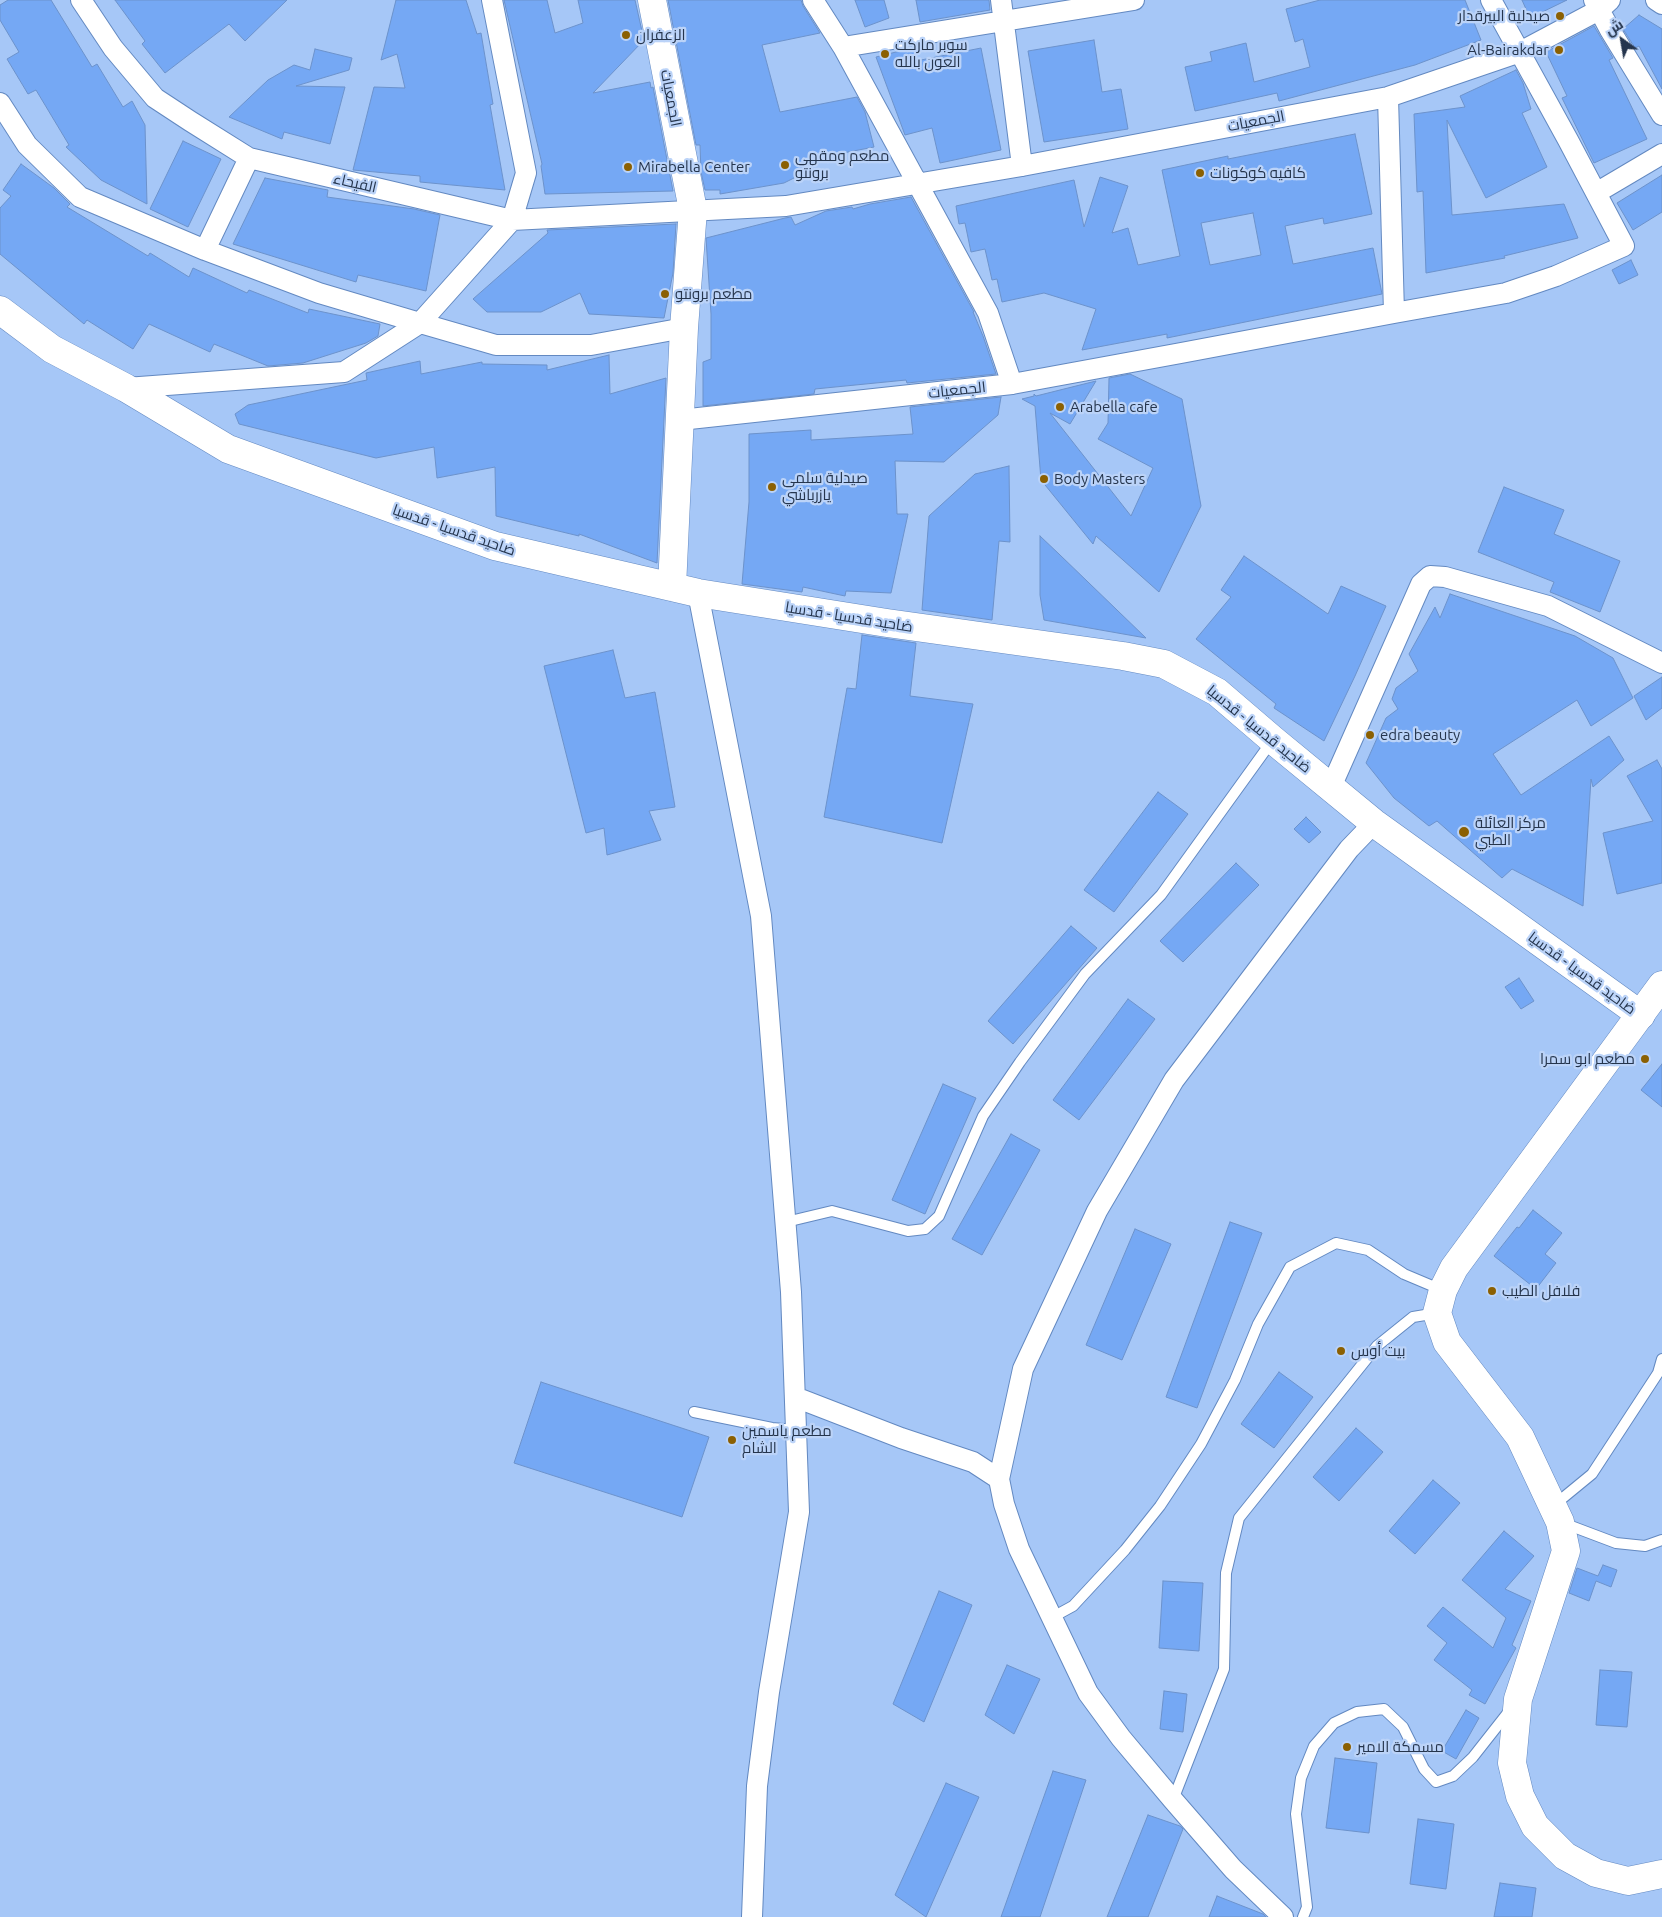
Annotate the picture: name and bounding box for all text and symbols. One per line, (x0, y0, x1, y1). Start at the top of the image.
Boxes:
place label: صيدلية البيرقدار (1458, 7, 1550, 25)
marker: صيدلية البيرقدار (1554, 10, 1566, 22)
north arrow (1597, 15, 1647, 65)
text: ش (1602, 16, 1626, 39)
place label: الزعفران (636, 26, 686, 44)
marker: الزعفران (620, 29, 632, 41)
place label: سوبر ماركت العون بالله (895, 36, 968, 71)
place label: Al-Bairakdar (1467, 41, 1549, 59)
marker: Al-Bairakdar (1553, 44, 1565, 56)
marker: سوبر ماركت العون بالله (879, 48, 891, 60)
street label: الجمعيات (657, 68, 685, 128)
street label: الجمعيات (1226, 107, 1286, 135)
place label: مطعم ومقهى برونتو (795, 147, 889, 182)
place label: Mirabella Center (638, 158, 750, 176)
marker: مطعم ومقهى برونتو (779, 159, 791, 171)
marker: Mirabella Center (622, 161, 634, 173)
place label: كافيه كوكونات (1210, 164, 1306, 182)
marker: كافيه كوكونات (1194, 167, 1206, 179)
street label: الفيحاء (332, 169, 378, 197)
place label: مطعم برونتو (675, 285, 752, 303)
marker: مطعم برونتو (659, 288, 671, 300)
street label: الجمعيات (927, 378, 987, 402)
place label: Arabella cafe (1070, 398, 1158, 416)
marker: Arabella cafe (1054, 401, 1066, 413)
place label: صيدلية سلمى يازرباشي (782, 469, 868, 504)
place label: Body Masters (1054, 470, 1145, 488)
marker: Body Masters (1038, 473, 1050, 485)
marker: صيدلية سلمى يازرباشي (766, 481, 778, 493)
street label: ضاحيد قدسيا - قدسيا (390, 501, 518, 559)
street label: ضاحيد قدسيا - قدسيا (784, 598, 914, 636)
street label: ضاحيد قدسيا - قدسيا (1203, 681, 1315, 777)
place label: edra beauty (1380, 726, 1460, 744)
marker: edra beauty (1364, 729, 1376, 741)
place label: مركز العائلة الطبي (1475, 814, 1546, 849)
marker: مركز العائلة الطبي (1457, 825, 1471, 839)
street label: ضاحيد قدسيا - قدسيا (1525, 928, 1639, 1018)
place label: مطعم ابو سمرا (1540, 1050, 1635, 1068)
marker: مطعم ابو سمرا (1639, 1053, 1651, 1065)
place label: فلافل الطيب (1502, 1282, 1580, 1300)
marker: فلافل الطيب (1486, 1285, 1498, 1297)
place label: بيت أوس (1351, 1342, 1405, 1360)
marker: بيت أوس (1335, 1345, 1347, 1357)
place label: مطعم ياسمين الشام (742, 1422, 832, 1457)
marker: مطعم ياسمين الشام (726, 1434, 738, 1446)
place label: مسمكة الامير (1357, 1738, 1444, 1756)
marker: مسمكة الامير (1341, 1741, 1353, 1753)

